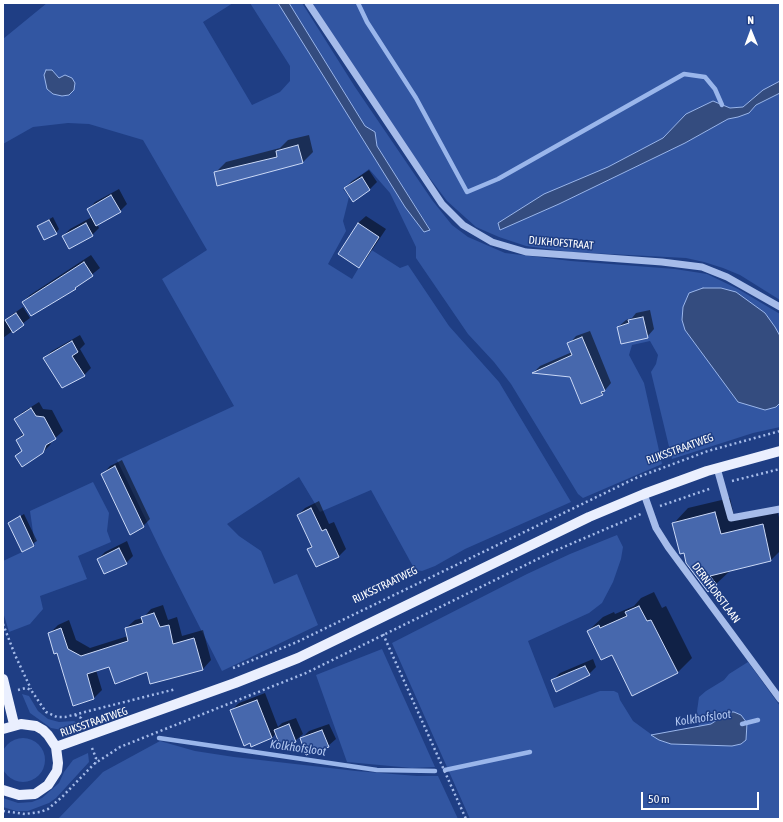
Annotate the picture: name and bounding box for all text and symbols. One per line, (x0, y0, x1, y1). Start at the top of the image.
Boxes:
north arrow (731, 12, 771, 52)
text: N (747, 14, 754, 26)
street label: DIJKHOFSTRAAT (528, 234, 594, 252)
street label: RIJKSSTRAATWEG (645, 431, 715, 467)
street label: DERNHORSTLAAN (689, 560, 743, 626)
street label: RIJKSSTRAATWEG (350, 564, 420, 606)
street label: RIJKSSTRAATWEG (59, 704, 129, 740)
water label: Kolkhofsloot (674, 707, 732, 729)
water label: Kolkhofsloot (269, 737, 327, 759)
scale bar (643, 784, 761, 810)
text: 50 m (648, 792, 670, 806)

